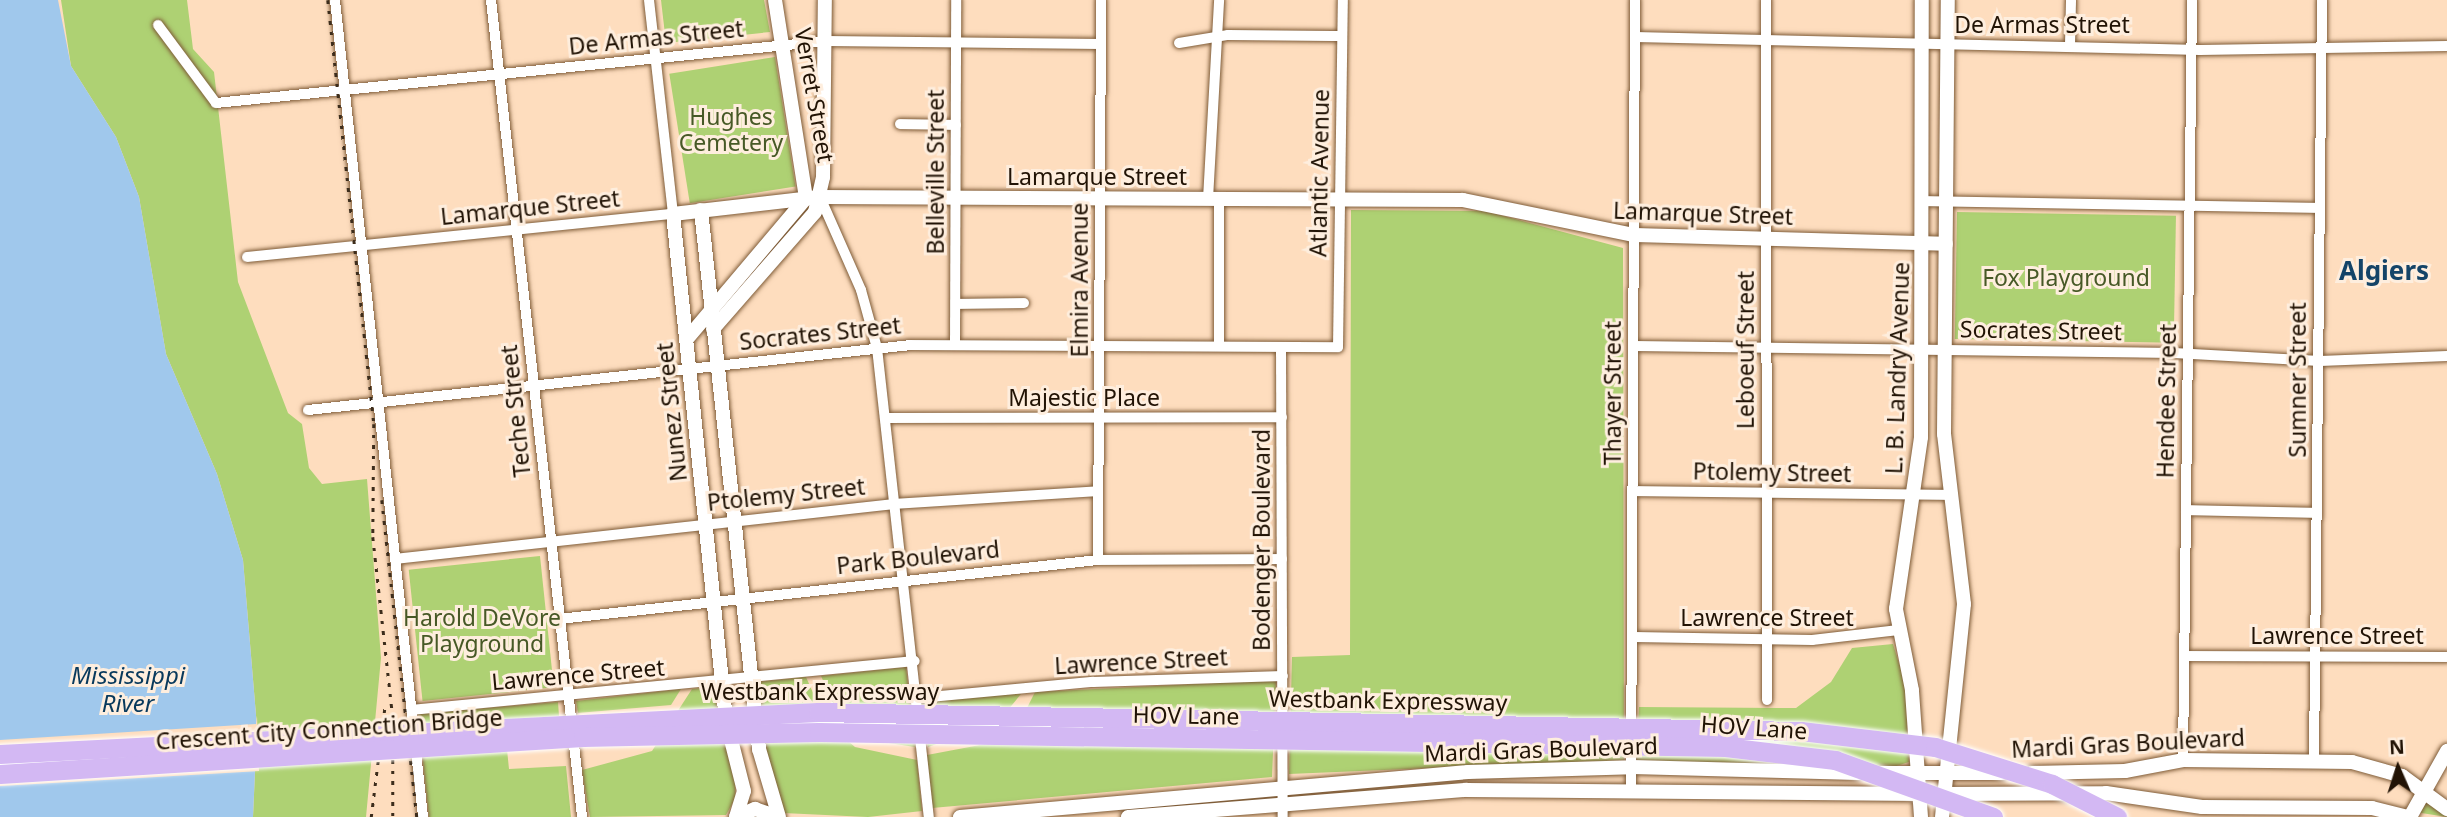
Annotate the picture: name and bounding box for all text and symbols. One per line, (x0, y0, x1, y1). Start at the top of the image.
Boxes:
street label: De Armas Street (1954, 10, 2130, 38)
street label: De Armas Street (567, 14, 745, 60)
street label: Verret Street (790, 25, 840, 165)
street label: Atlantic Avenue (1304, 89, 1334, 257)
street label: Belleville Street (921, 90, 949, 254)
park label: Hughes Cemetery (679, 102, 783, 156)
street label: Lamarque Street (1007, 162, 1187, 190)
street label: Lamarque Street (439, 184, 621, 230)
street label: Lamarque Street (1613, 196, 1793, 230)
street label: Elmira Avenue (1065, 203, 1093, 357)
district label: Algiers (2339, 255, 2429, 287)
street label: L. B. Landry Avenue (1880, 261, 1914, 475)
park label: Fox Playground (1982, 263, 2150, 291)
street label: Leboeuf Street (1731, 271, 1759, 429)
street label: Sumner Street (2283, 302, 2311, 458)
street label: Socrates Street (738, 311, 902, 355)
street label: Socrates Street (1960, 315, 2122, 345)
street label: Thayer Street (1598, 321, 1626, 465)
street label: Hendee Street (2151, 324, 2181, 478)
street label: Nunez Street (650, 341, 692, 483)
street label: Teche Street (494, 344, 536, 478)
street label: Majestic Place (1008, 383, 1160, 411)
street label: Bodenger Boulevard (1247, 429, 1275, 651)
street label: Ptolemy Street (1693, 457, 1851, 487)
street label: Ptolemy Street (706, 472, 866, 516)
street label: Park Boulevard (835, 535, 1001, 579)
park label: Harold DeVore Playground (403, 603, 561, 657)
street label: Lawrence Street (1680, 603, 1854, 631)
street label: Lawrence Street (2250, 621, 2424, 649)
street label: Lawrence Street (1054, 643, 1228, 679)
street label: Lawrence Street (490, 653, 666, 695)
water label: Mississippi River (71, 661, 185, 717)
street label: Westbank Expressway (701, 677, 939, 705)
street label: Westbank Expressway (1268, 684, 1508, 716)
street label: HOV Lane (1132, 700, 1240, 730)
street label: Crescent City Connection Bridge (155, 703, 503, 755)
street label: HOV Lane (1700, 710, 1808, 744)
street label: Mardi Gras Boulevard (2011, 723, 2245, 763)
street label: Mardi Gras Boulevard (1424, 731, 1658, 767)
north arrow (2363, 733, 2433, 803)
text: N (2388, 734, 2405, 760)

